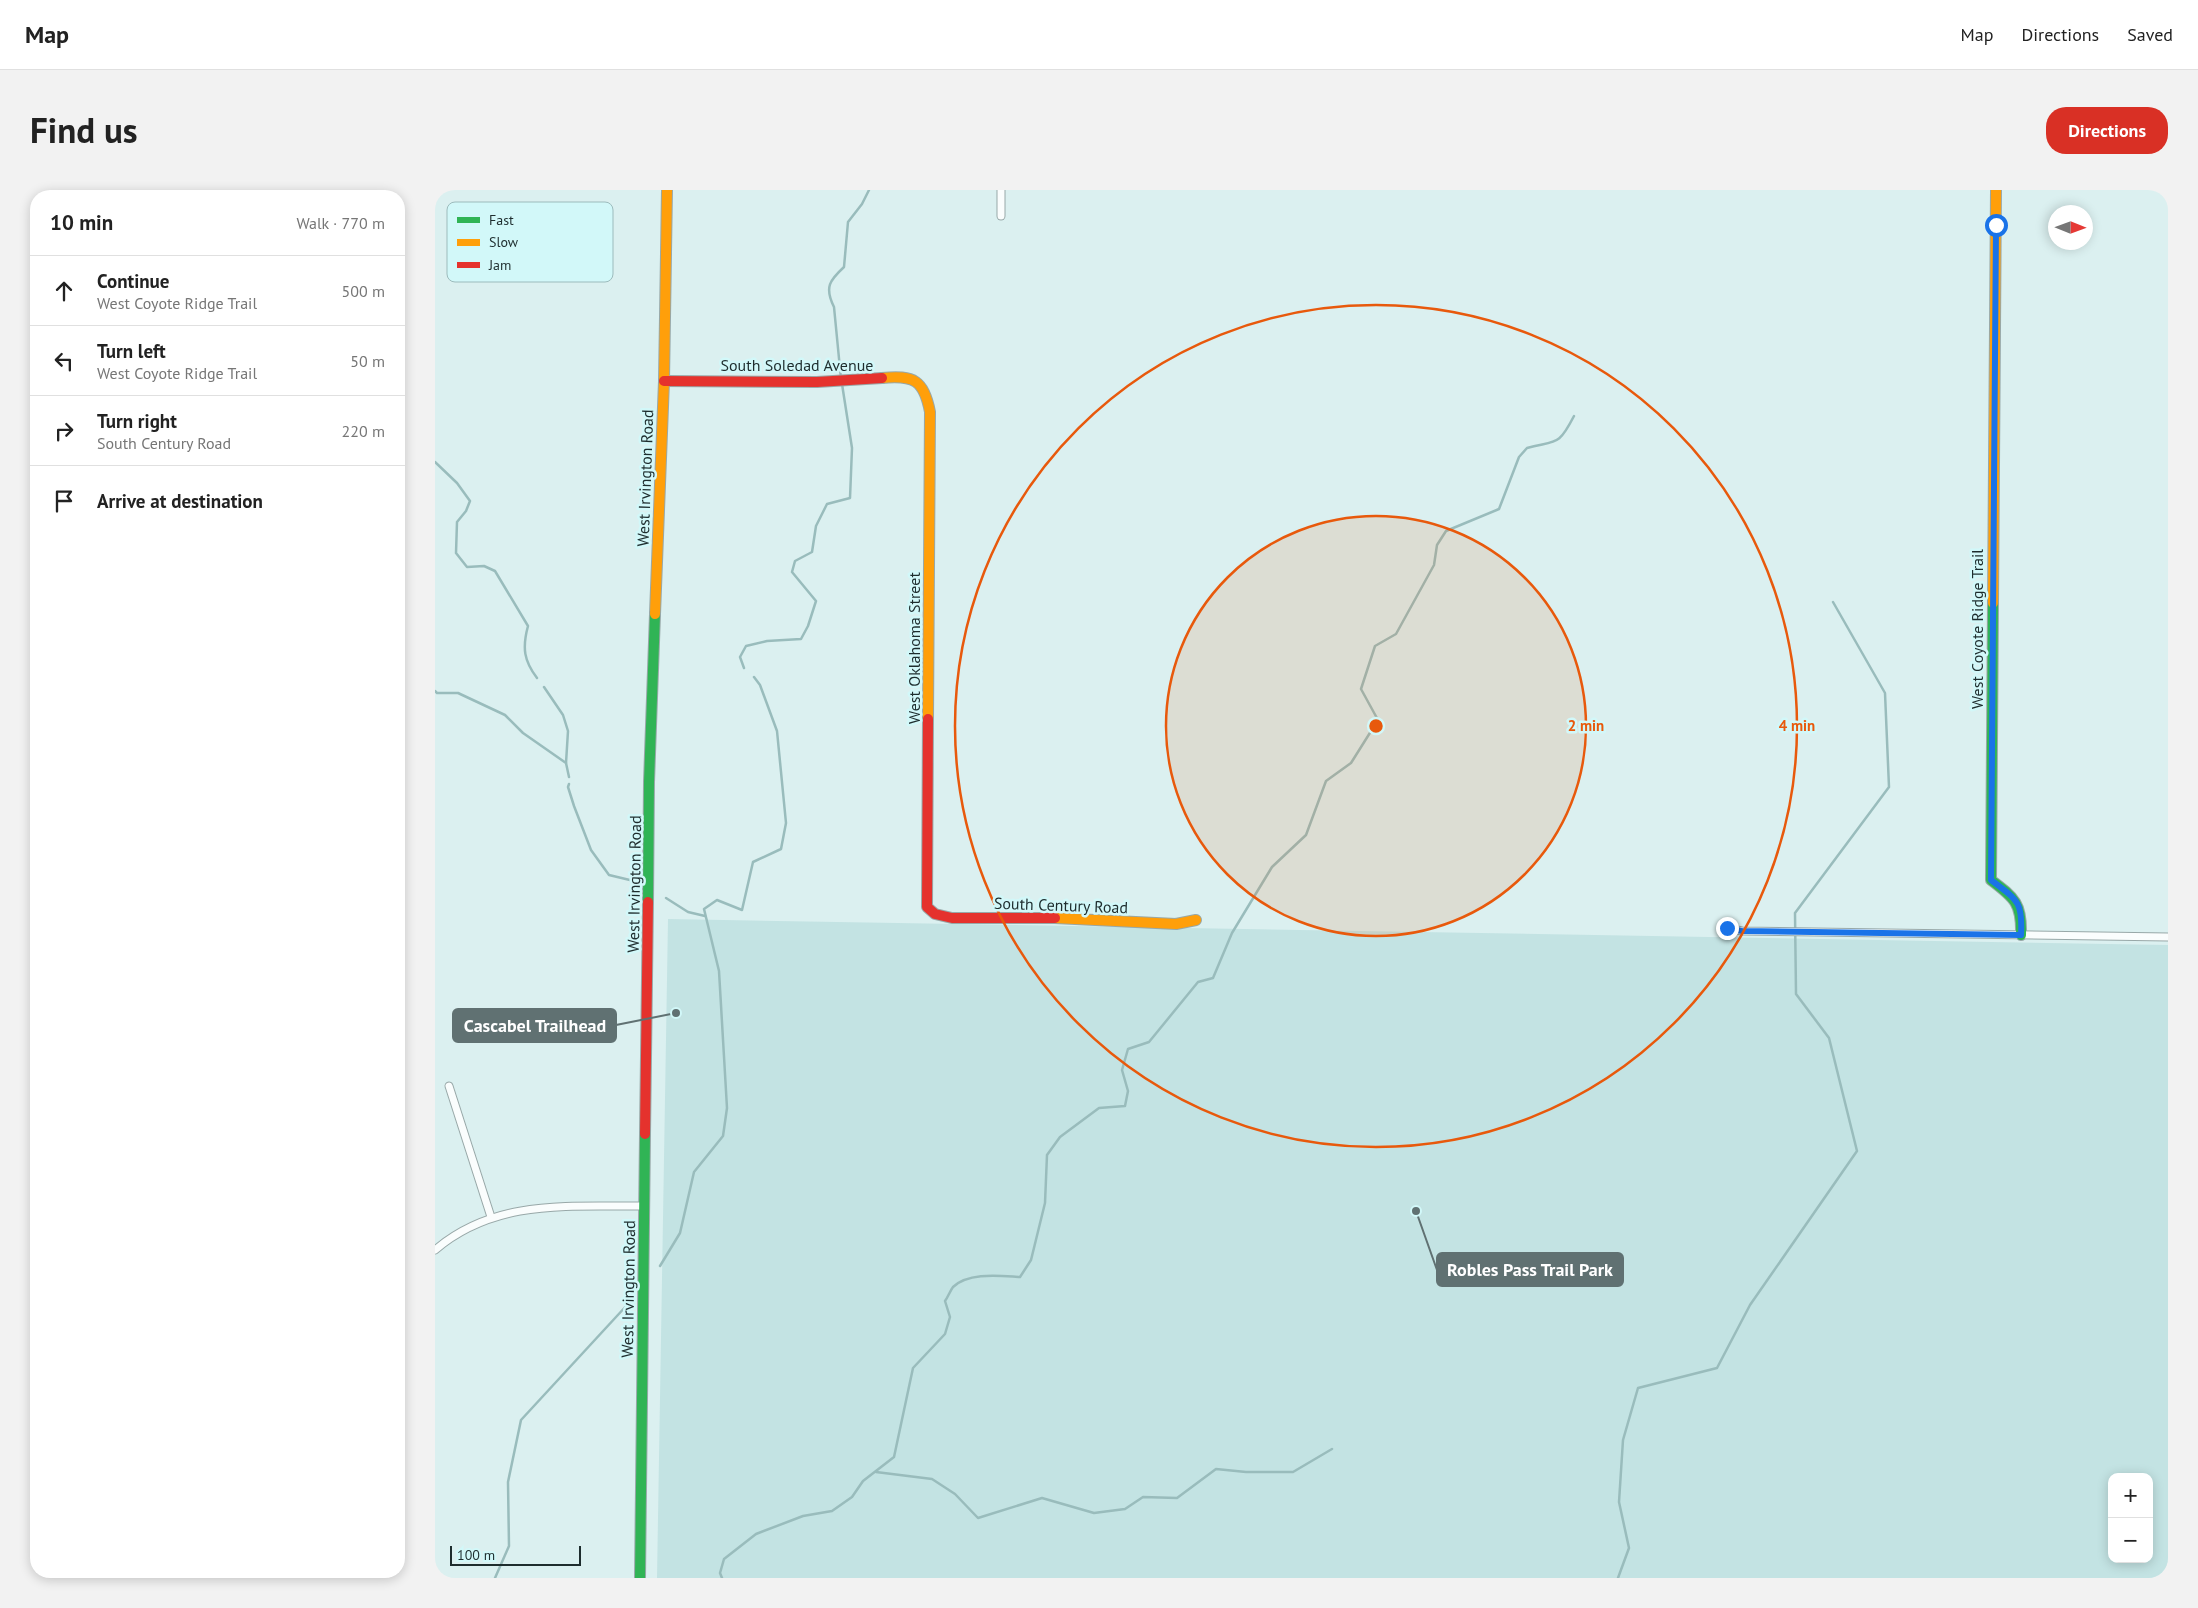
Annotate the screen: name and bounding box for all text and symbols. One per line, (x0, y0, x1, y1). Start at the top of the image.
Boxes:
text: Map (25, 19, 69, 50)
text: Map (1961, 23, 1993, 46)
text: Directions (2021, 23, 2099, 46)
text: Saved (2127, 23, 2173, 46)
text: Find us (30, 107, 138, 153)
button: Directions (2046, 107, 2168, 154)
legend (447, 202, 613, 282)
north arrow (2048, 205, 2093, 250)
text: 10 min (50, 209, 113, 236)
text: Fast (489, 211, 514, 229)
text: Walk · 770 m (296, 213, 385, 233)
route start (1985, 214, 2008, 237)
text: Slow (489, 233, 519, 251)
text: Jam (488, 256, 511, 274)
text: Continue (97, 269, 169, 293)
icon: ahead (50, 277, 78, 305)
text: 500 m (342, 281, 385, 301)
text: West Coyote Ridge Trail (97, 293, 257, 313)
text: Turn left (97, 339, 166, 363)
icon: left (50, 347, 78, 375)
text: 50 m (350, 351, 385, 371)
street label: South Soledad Avenue (721, 355, 873, 375)
text: West Coyote Ridge Trail (97, 363, 257, 383)
text: Turn right (97, 409, 177, 433)
street label: West Irvington Road (633, 409, 657, 547)
icon: right (50, 417, 78, 445)
text: 220 m (342, 421, 385, 441)
text: South Century Road (97, 433, 231, 453)
icon: arrive (50, 487, 78, 515)
text: Arrive at destination (97, 489, 263, 513)
street label: West Coyote Ridge Trail (1967, 549, 1987, 709)
street label: West Oklahoma Street (904, 572, 924, 724)
text: 2 min (1568, 716, 1604, 735)
text: 4 min (1779, 716, 1815, 735)
centre of rings (1367, 717, 1385, 735)
street label: West Irvington Road (623, 815, 645, 953)
street label: South Century Road (994, 893, 1128, 917)
route end (1716, 917, 1739, 940)
callout: Cascabel Trailhead (453, 1009, 616, 1042)
text: Cascabel Trailhead (464, 1014, 606, 1037)
street label: West Irvington Road (617, 1220, 639, 1358)
callout: Robles Pass Trail Park (1437, 1253, 1623, 1286)
text: Robles Pass Trail Park (1447, 1258, 1613, 1281)
map controls (2108, 1473, 2153, 1563)
button: + (2108, 1473, 2153, 1518)
button: − (2108, 1518, 2153, 1563)
scale bar (450, 1543, 581, 1566)
text: 100 m (457, 1546, 495, 1564)

